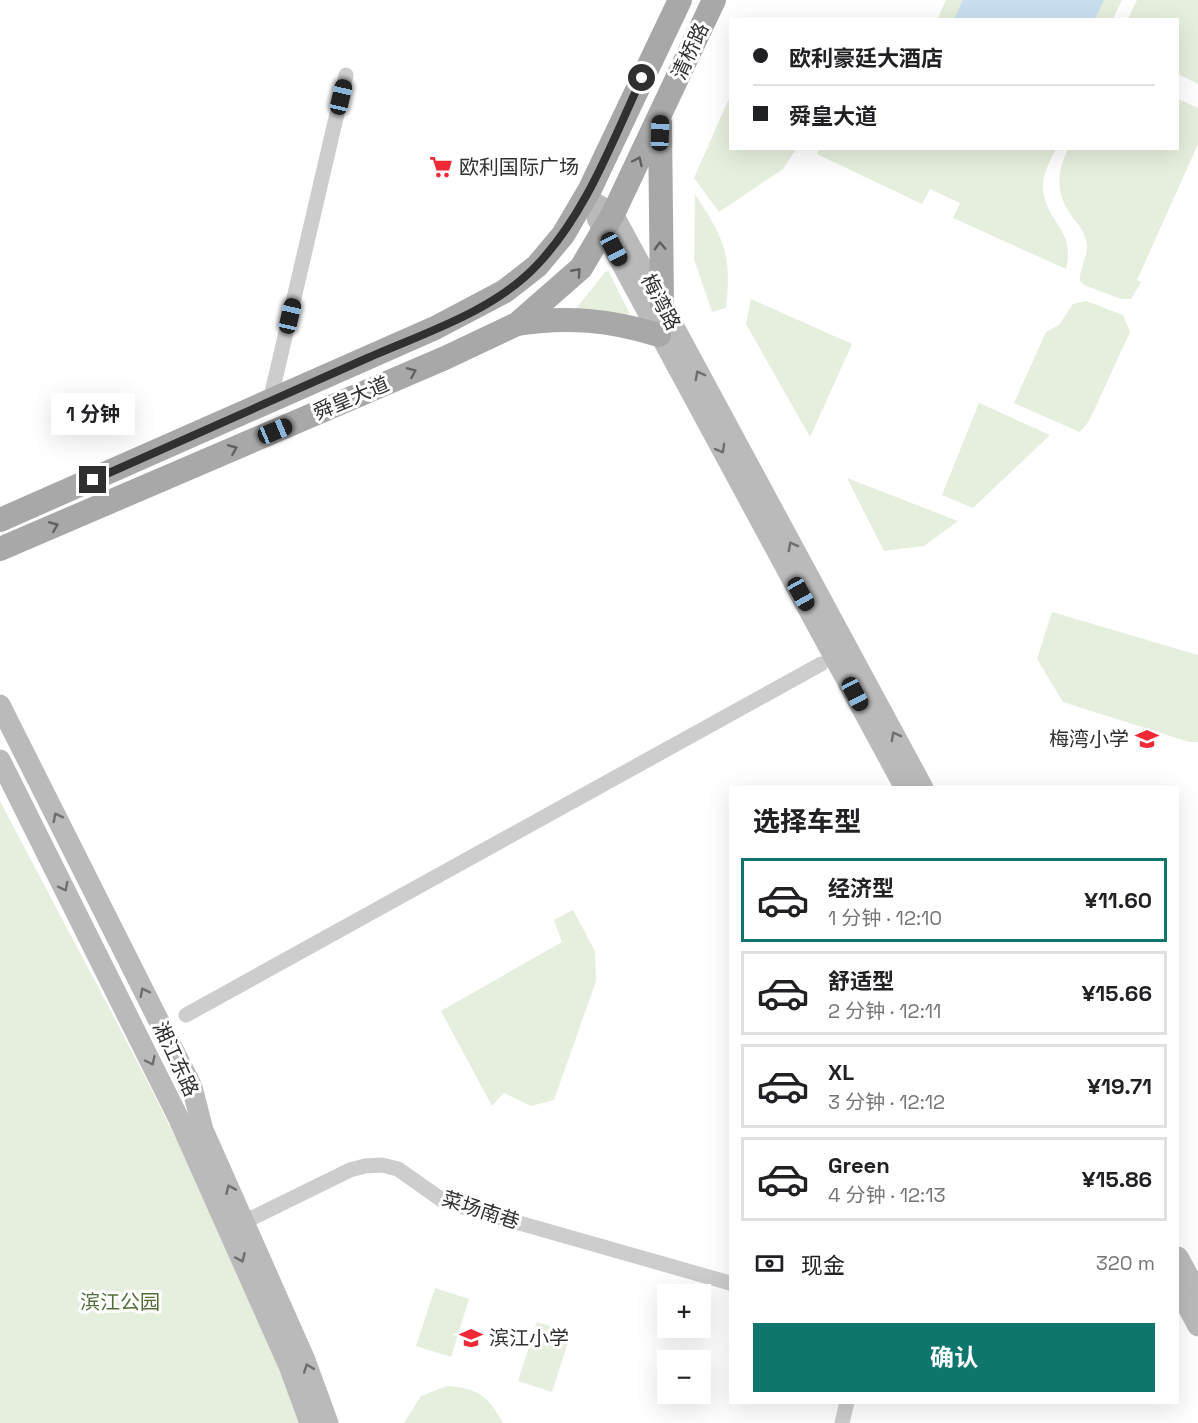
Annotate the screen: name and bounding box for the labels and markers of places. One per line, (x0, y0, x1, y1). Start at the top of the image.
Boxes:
supermarket icon: 欧利国际广场 (428, 154, 454, 180)
place label: 欧利国际广场 (459, 154, 579, 180)
place label: 梅湾小学 (1049, 726, 1129, 752)
school or university icon: 梅湾小学 (1134, 726, 1160, 752)
school or university icon: 滨江小学 (458, 1325, 484, 1351)
place label: 滨江小学 (489, 1325, 569, 1351)

